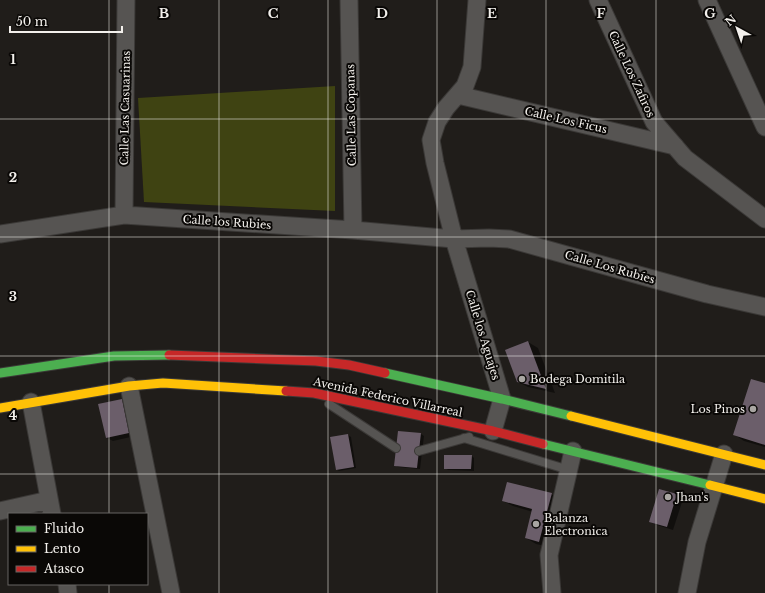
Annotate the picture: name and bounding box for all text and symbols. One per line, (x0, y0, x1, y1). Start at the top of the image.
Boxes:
text: B (159, 5, 169, 22)
text: C (268, 5, 279, 22)
text: D (376, 5, 388, 22)
text: E (487, 5, 497, 22)
text: F (597, 5, 606, 22)
text: G (704, 5, 716, 22)
scale bar (10, 8, 122, 34)
north arrow (717, 8, 757, 48)
text: N (722, 11, 740, 29)
text: 50 m (16, 14, 48, 29)
street label: Calle Los Zafiros (606, 28, 658, 120)
street label: Calle Las Casuarinas (117, 50, 133, 166)
text: 1 (10, 51, 16, 68)
street label: Calle Las Copanas (343, 64, 359, 166)
street label: Calle Los Ficus (523, 104, 609, 136)
text: 2 (9, 169, 17, 186)
street label: Calle los Rubies (182, 212, 272, 232)
street label: Calle Los Rubíes (563, 247, 657, 287)
text: 3 (9, 288, 17, 305)
street label: Calle los Aguajes (463, 288, 503, 382)
place label: Bodega Domitila (530, 372, 626, 386)
street label: Avenida Federico Villarreal (311, 374, 464, 420)
marker: Bodega Domitila (517, 374, 527, 384)
place label: Los Pinos (691, 402, 745, 416)
marker: Los Pinos (748, 404, 758, 414)
text: 4 (9, 407, 18, 424)
place label: Jhan's (674, 490, 709, 504)
marker: Jhan's (663, 492, 673, 502)
place label: Balanza Electronica (544, 511, 608, 538)
legend (8, 513, 148, 585)
marker: Balanza Electronica (531, 519, 541, 529)
text: Fluido (44, 521, 84, 536)
text: Lento (44, 541, 80, 556)
text: Atasco (43, 561, 84, 576)

